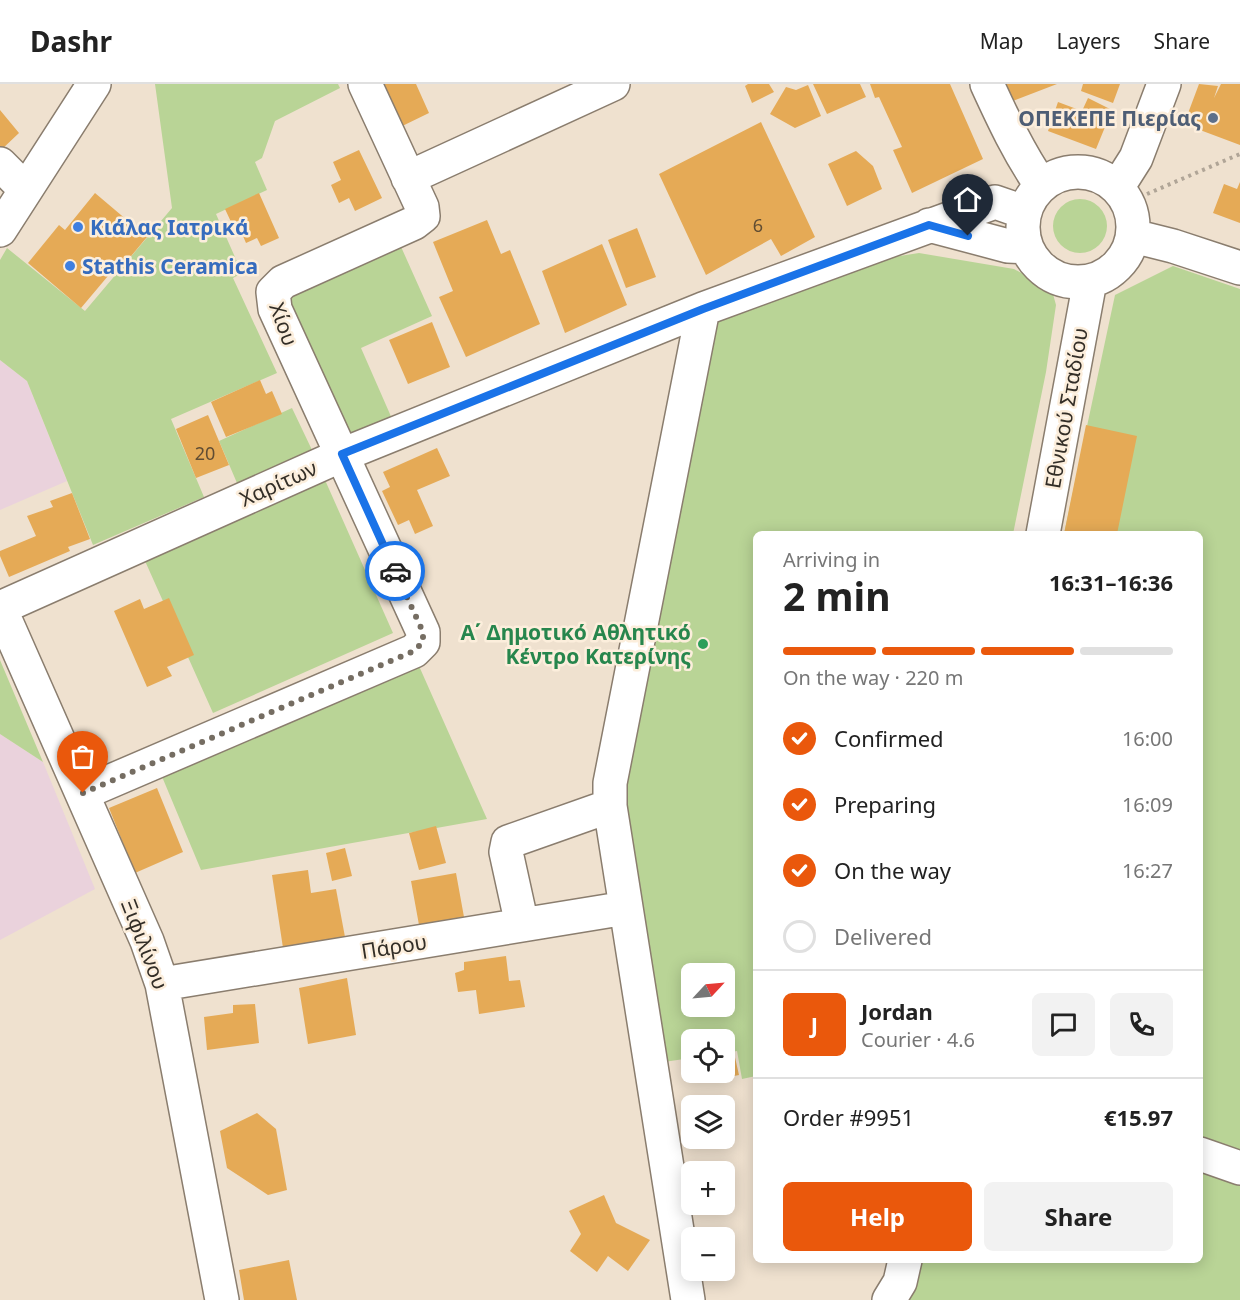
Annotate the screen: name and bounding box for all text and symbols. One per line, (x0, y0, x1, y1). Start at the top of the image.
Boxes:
text: Dashr (30, 22, 112, 60)
text: Map (980, 27, 1024, 55)
text: Layers (1057, 27, 1121, 55)
text: Share (1154, 27, 1210, 55)
place label: ΟΠΕΚΕΠΕ Πιερίας (1018, 104, 1201, 132)
marker: ΟΠΕΚΕΠΕ Πιερίας (1206, 111, 1220, 125)
pin (942, 174, 993, 236)
icon: home (951, 183, 984, 216)
place label: Κιάλας Ιατρικά (90, 213, 249, 241)
house number: 6 (753, 213, 763, 237)
marker: Κιάλας Ιατρικά (71, 220, 85, 234)
place label: Stathis Ceramica (82, 252, 258, 280)
marker: Stathis Ceramica (63, 259, 77, 273)
street label: Χίου (263, 298, 305, 350)
street label: Εθνικού Σταδίου (1038, 325, 1094, 491)
house number: 20 (195, 441, 215, 465)
street label: Χαρίτων (235, 454, 321, 512)
courier (365, 541, 425, 601)
text: Arriving in (783, 546, 880, 573)
icon: car (379, 555, 412, 588)
text: 16:31–16:36 (1049, 567, 1173, 597)
text: 2 min (783, 569, 890, 622)
place label: Α΄ Δημοτικό Αθλητικό Κέντρο Κατερίνης (460, 618, 691, 670)
marker: Α΄ Δημοτικό Αθλητικό Κέντρο Κατερίνης (696, 637, 710, 651)
text: On the way · 220 m (783, 664, 963, 691)
icon: check (783, 722, 816, 755)
text: Confirmed (834, 723, 944, 753)
text: 16:00 (1122, 725, 1173, 752)
pin (57, 731, 108, 793)
icon: bag (66, 740, 99, 773)
icon: check (783, 788, 816, 821)
text: Preparing (834, 789, 936, 819)
text: 16:09 (1122, 791, 1173, 818)
icon: check (783, 854, 816, 887)
text: On the way (834, 855, 951, 885)
text: 16:27 (1122, 857, 1173, 884)
street label: Ξιφιλίνου (115, 895, 175, 993)
text: Delivered (834, 921, 932, 951)
street label: Πάρου (359, 927, 429, 965)
north arrow (681, 963, 735, 1017)
map controls (681, 963, 735, 1281)
button: chat (1032, 993, 1095, 1056)
button: phone (1110, 993, 1173, 1056)
text: Jordan (861, 996, 933, 1026)
text: J (811, 1009, 818, 1039)
text: Courier · 4.6 (861, 1026, 975, 1053)
button: locate (681, 1029, 735, 1083)
button: layers (681, 1095, 735, 1149)
text: Order #9951 (783, 1102, 914, 1132)
text: €15.97 (1104, 1102, 1173, 1132)
button: + (681, 1161, 735, 1215)
button: Help (783, 1182, 972, 1251)
button: Share (984, 1182, 1173, 1251)
button: − (681, 1227, 735, 1281)

